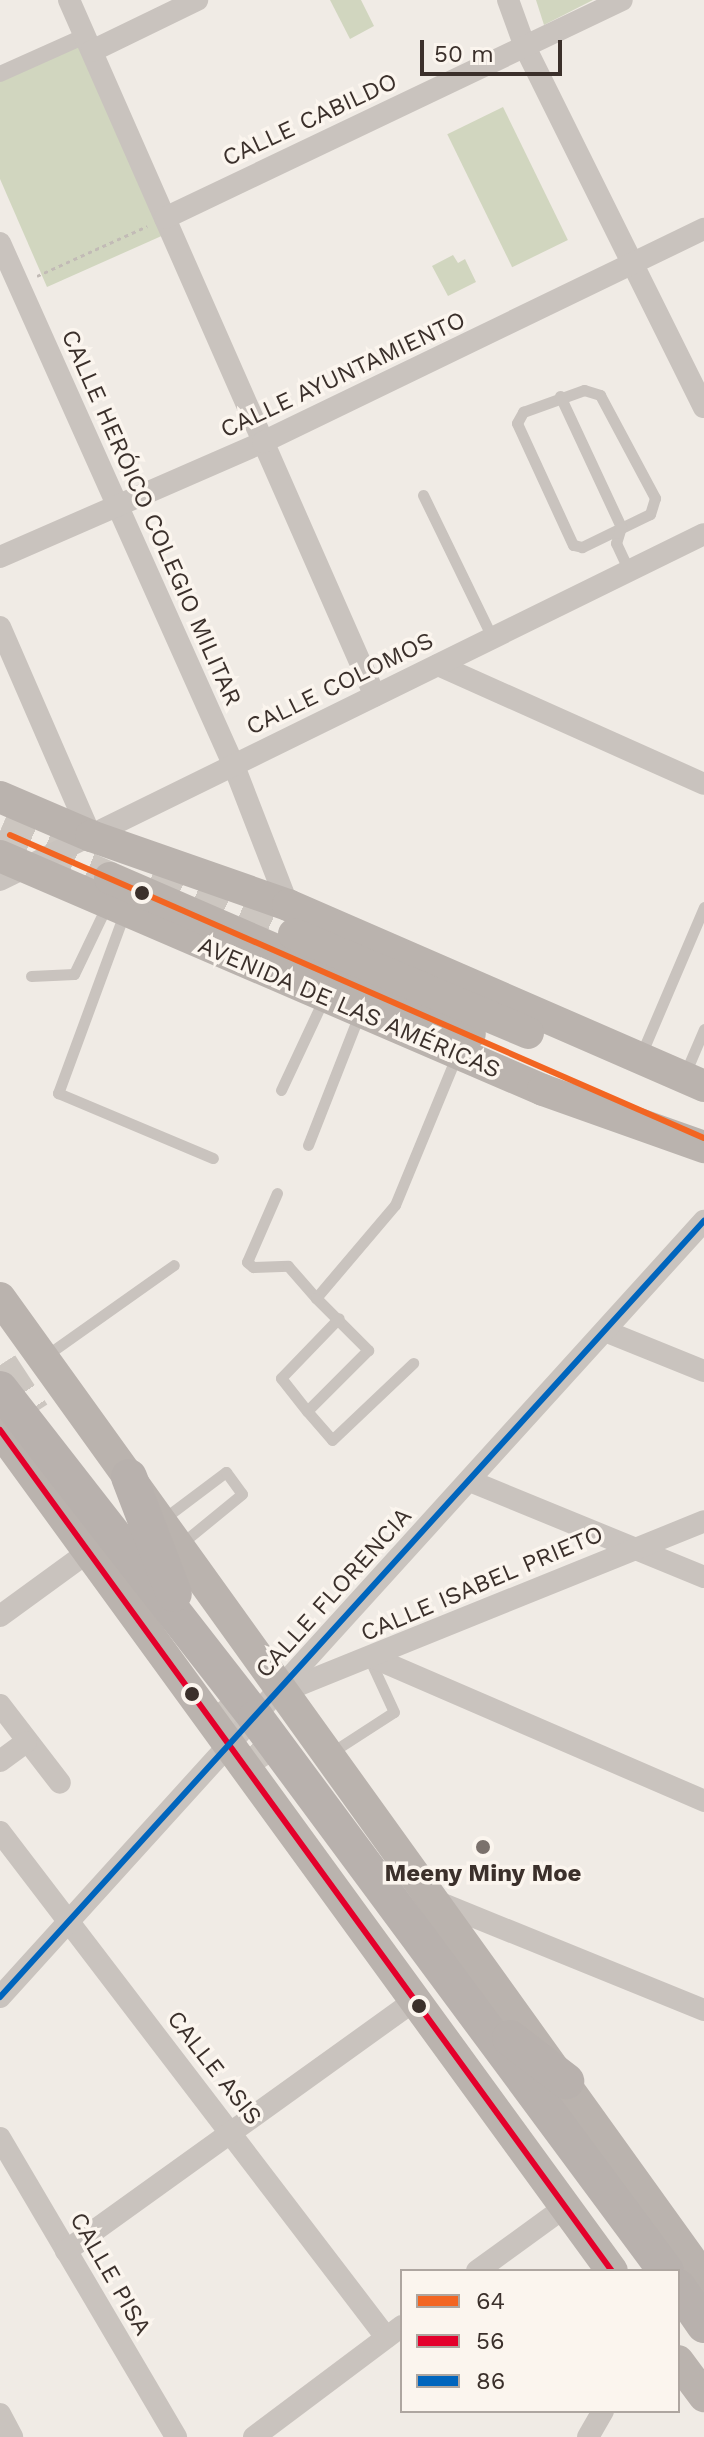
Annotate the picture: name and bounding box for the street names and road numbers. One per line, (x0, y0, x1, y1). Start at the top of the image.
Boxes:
street label: CALLE CABILDO (218, 67, 402, 173)
street label: CALLE AYUNTAMIENTO (216, 305, 470, 445)
street label: CALLE HERÓICO COLEGIO MILITAR (55, 326, 247, 710)
street label: CALLE COLOMOS (242, 626, 438, 742)
street label: AVENIDA DE LAS AMÉRICAS (193, 931, 505, 1085)
street label: CALLE FLORENCIA (250, 1502, 418, 1684)
street label: CALLE ISABEL PRIETO (356, 1520, 608, 1648)
street label: CALLE ASIS (160, 2005, 268, 2131)
street label: CALLE PISA (63, 2207, 157, 2341)

